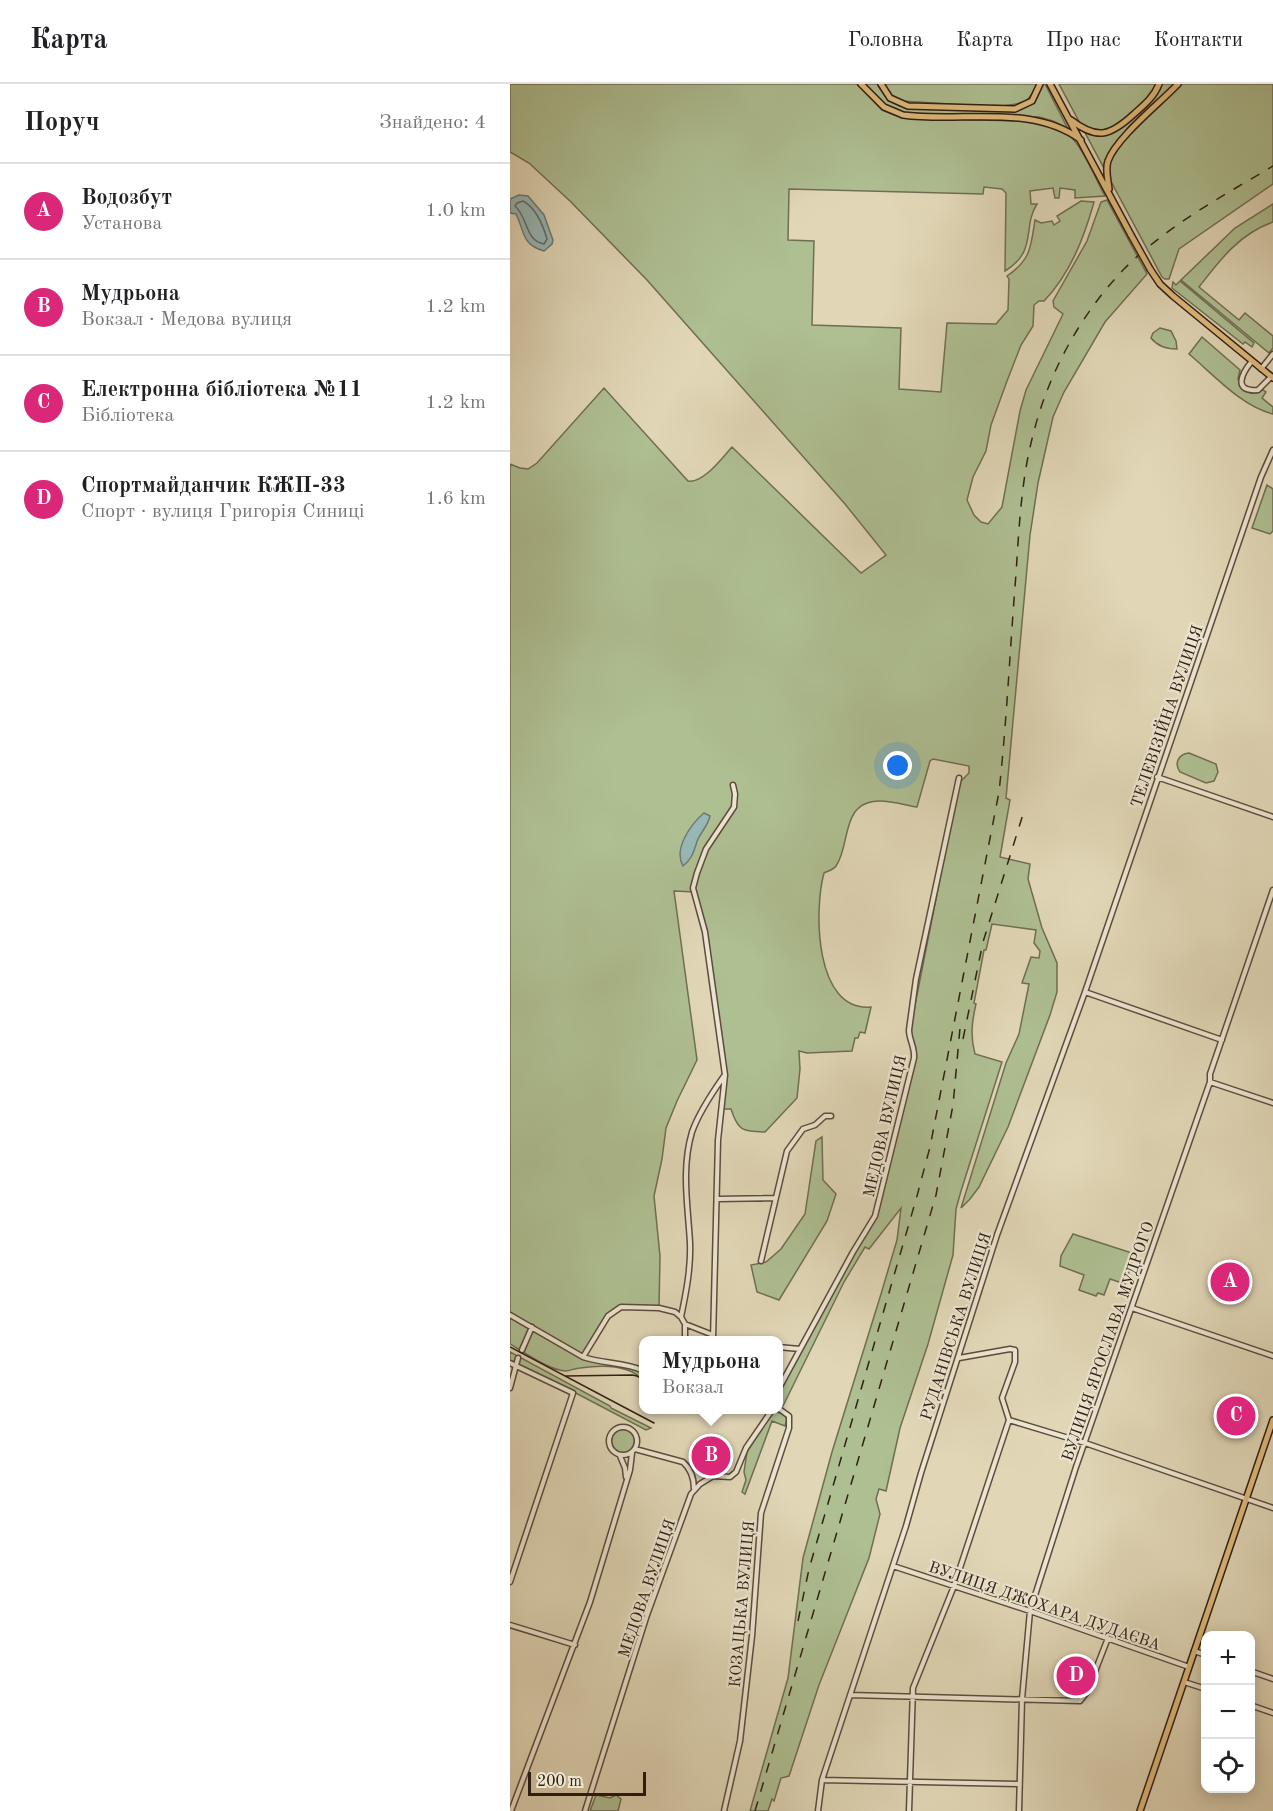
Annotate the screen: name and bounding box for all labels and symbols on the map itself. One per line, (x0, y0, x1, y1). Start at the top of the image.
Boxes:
street label: ТЕЛЕВІЗІЙНА ВУЛИЦЯ (1125, 622, 1207, 810)
your location (883, 751, 912, 780)
street label: МЕДОВА ВУЛИЦЯ (862, 1054, 910, 1199)
street label: ВУЛИЦЯ ЯРОСЛАВА МУДРОГО (1060, 1220, 1158, 1464)
street label: РУДАНІВСЬКА ВУЛИЦЯ (919, 1231, 995, 1423)
pin: A (1210, 1260, 1250, 1304)
pin: C (1216, 1394, 1256, 1438)
pin: B (692, 1434, 730, 1478)
street label: МЕДОВА ВУЛИЦЯ (617, 1517, 679, 1660)
street label: КОЗАЦЬКА ВУЛИЦЯ (728, 1520, 758, 1688)
street label: ВУЛИЦЯ ДЖОХАРА ДУДАЄВА (926, 1560, 1162, 1654)
pin: D (1056, 1654, 1096, 1698)
scale bar (528, 1769, 646, 1796)

